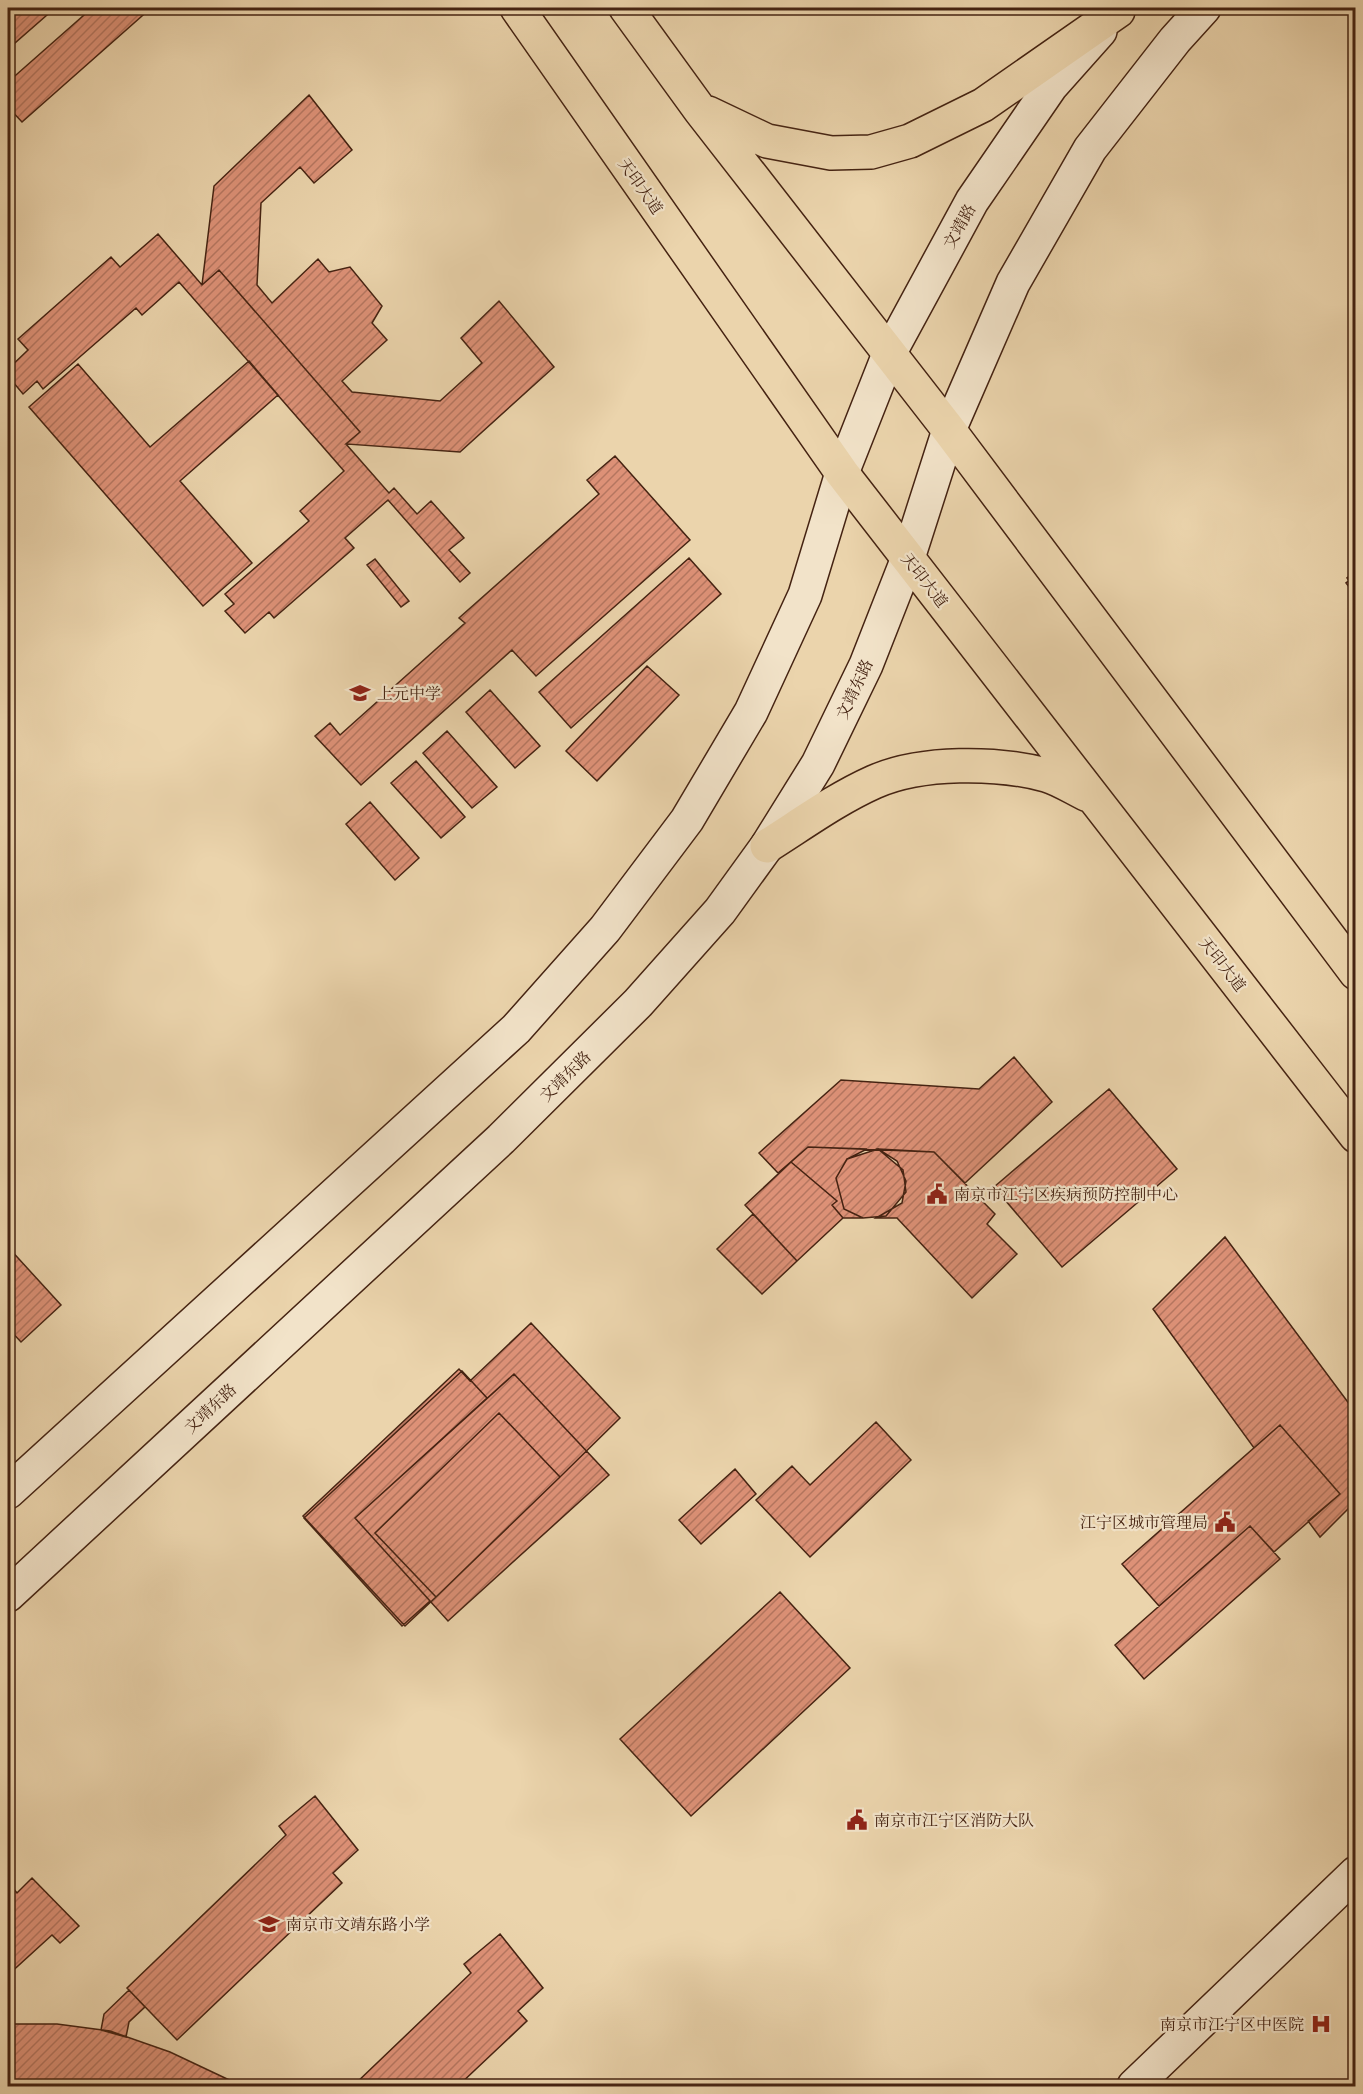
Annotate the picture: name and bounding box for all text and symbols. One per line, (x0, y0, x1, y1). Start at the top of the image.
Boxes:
street label: 天印大道 (614, 154, 668, 218)
street label: 文靖路 (939, 200, 979, 252)
street label: 天印大道 (897, 549, 953, 611)
street label: 文靖东路 (831, 656, 877, 722)
school or university icon: 上元中学 (348, 681, 372, 705)
place label: 上元中学 (377, 683, 441, 703)
street label: 天印大道 (1195, 933, 1251, 995)
street label: 文靖东路 (535, 1046, 595, 1106)
public building icon: 南京市江宁区疾病预防控制中心 (925, 1182, 949, 1206)
place label: 南京市江宁区疾病预防控制中心 (954, 1184, 1178, 1204)
street label: 文靖东路 (180, 1379, 240, 1437)
public building icon: 江宁区城市管理局 (1213, 1510, 1237, 1534)
place label: 江宁区城市管理局 (1080, 1512, 1208, 1532)
public building icon: 南京市江宁区消防大队 (845, 1808, 869, 1832)
place label: 南京市江宁区消防大队 (874, 1810, 1034, 1830)
school or university icon: 南京市文靖东路小学 (257, 1912, 281, 1936)
place label: 南京市文靖东路小学 (286, 1914, 430, 1934)
hospital icon: 南京市江宁区中医院 (1309, 2012, 1333, 2036)
place label: 南京市江宁区中医院 (1160, 2014, 1304, 2034)

